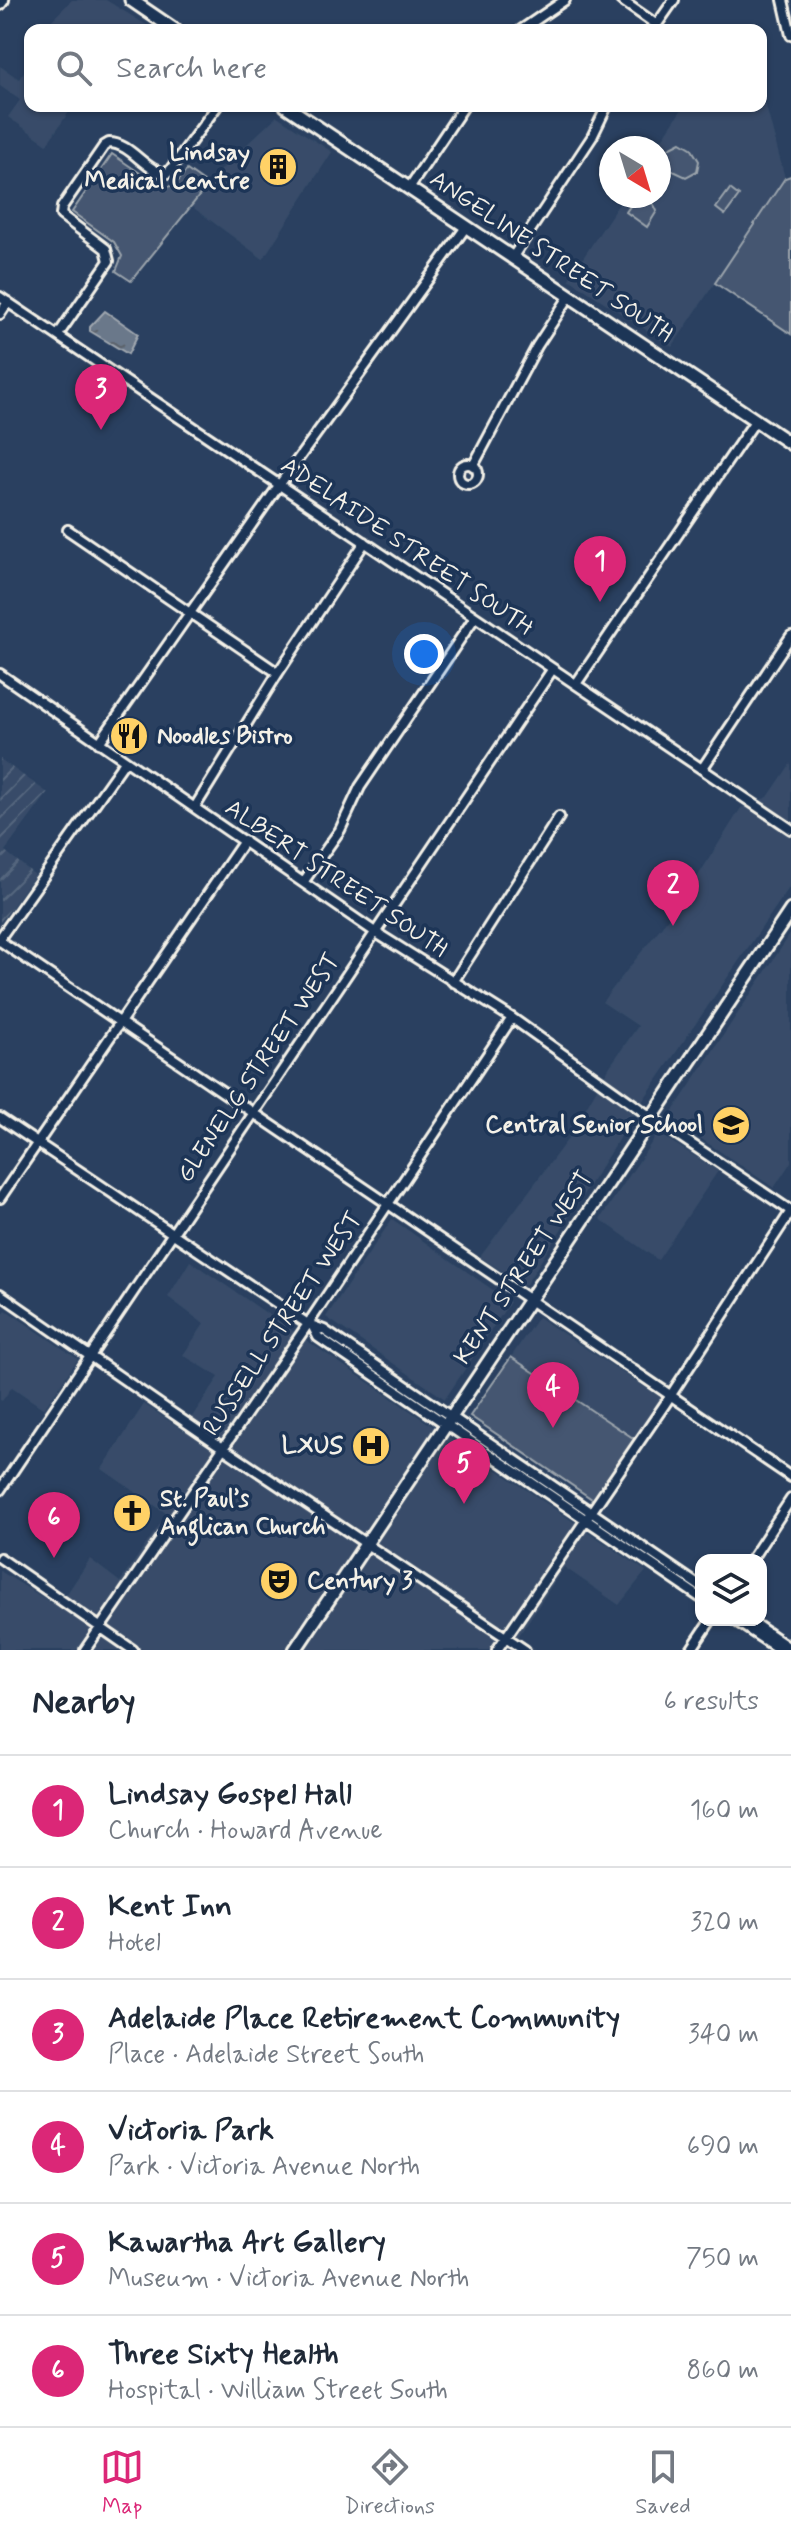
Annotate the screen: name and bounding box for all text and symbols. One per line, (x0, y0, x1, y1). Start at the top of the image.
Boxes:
search box (24, 24, 767, 112)
icon: search (52, 46, 96, 90)
text: Search here (116, 49, 267, 88)
north arrow (599, 136, 671, 208)
place label: Lindsay Medical Centre (84, 138, 250, 197)
building icon: Lindsay Medical Centre (257, 146, 299, 188)
street label: ANGELINE STREET SOUTH (423, 164, 679, 350)
pin: 3 (75, 364, 127, 430)
street label: ADELAIDE STREET SOUTH (274, 451, 540, 643)
pin: 1 (574, 536, 626, 602)
your location (404, 634, 444, 674)
restaurant icon: Noodles Bistro (108, 715, 150, 757)
place label: Noodles Bistro (157, 721, 293, 752)
street label: ALBERT STREET SOUTH (219, 793, 453, 965)
pin: 2 (647, 860, 699, 926)
street label: GLENELG STREET WEST (171, 947, 347, 1189)
school or university icon: Central Senior School (710, 1104, 752, 1146)
place label: Central Senior School (485, 1110, 703, 1141)
street label: KENT STREET WEST (448, 1165, 600, 1371)
street label: RUSSELL STREET WEST (196, 1206, 370, 1442)
pin: 4 (527, 1362, 579, 1428)
hospital icon: LXUS (350, 1425, 392, 1467)
place label: LXUS (282, 1431, 344, 1462)
pin: 5 (438, 1438, 490, 1504)
place label: St. Paul’s Anglican Church (160, 1484, 325, 1546)
pin: 6 (28, 1492, 80, 1558)
church icon: St. Paul’s Anglican Church (111, 1492, 153, 1534)
map controls (695, 1554, 767, 1626)
button: layers (695, 1554, 767, 1626)
theatre icon: Century 3 (258, 1560, 300, 1602)
place label: Century 3 (307, 1566, 413, 1597)
text: Nearby (32, 1680, 136, 1725)
text: 6 results (664, 1685, 759, 1719)
text: Lindsay Gospel Hall (108, 1775, 352, 1814)
text: 1 (52, 1794, 64, 1828)
text: 160 m (690, 1794, 759, 1828)
text: Church · Howard Avenue (108, 1814, 383, 1848)
text: Kent Inn (108, 1887, 232, 1926)
text: 2 (52, 1906, 64, 1940)
text: 320 m (690, 1906, 759, 1940)
text: Hotel (108, 1926, 161, 1960)
text: Adelaide Place Retirement Community (108, 1999, 620, 2038)
text: 3 (52, 2018, 64, 2052)
text: 340 m (688, 2018, 759, 2052)
text: Place · Adelaide Street South (108, 2038, 424, 2072)
text: Victoria Park (108, 2111, 274, 2150)
text: 4 (50, 2130, 66, 2164)
text: 690 m (687, 2130, 759, 2164)
text: Park · Victoria Avenue North (108, 2150, 420, 2184)
text: Kawartha Art Gallery (108, 2223, 386, 2262)
text: 5 (50, 2242, 66, 2276)
text: 750 m (686, 2242, 759, 2276)
text: Museum · Victoria Avenue North (108, 2262, 469, 2296)
text: Three Sixty Health (108, 2335, 339, 2374)
text: 6 (51, 2354, 65, 2388)
text: 860 m (687, 2354, 759, 2388)
text: Hospital · William Street South (108, 2374, 448, 2408)
tab: Map (100, 2445, 144, 2521)
tab: Directions (344, 2445, 435, 2521)
tab: Saved (635, 2445, 691, 2521)

